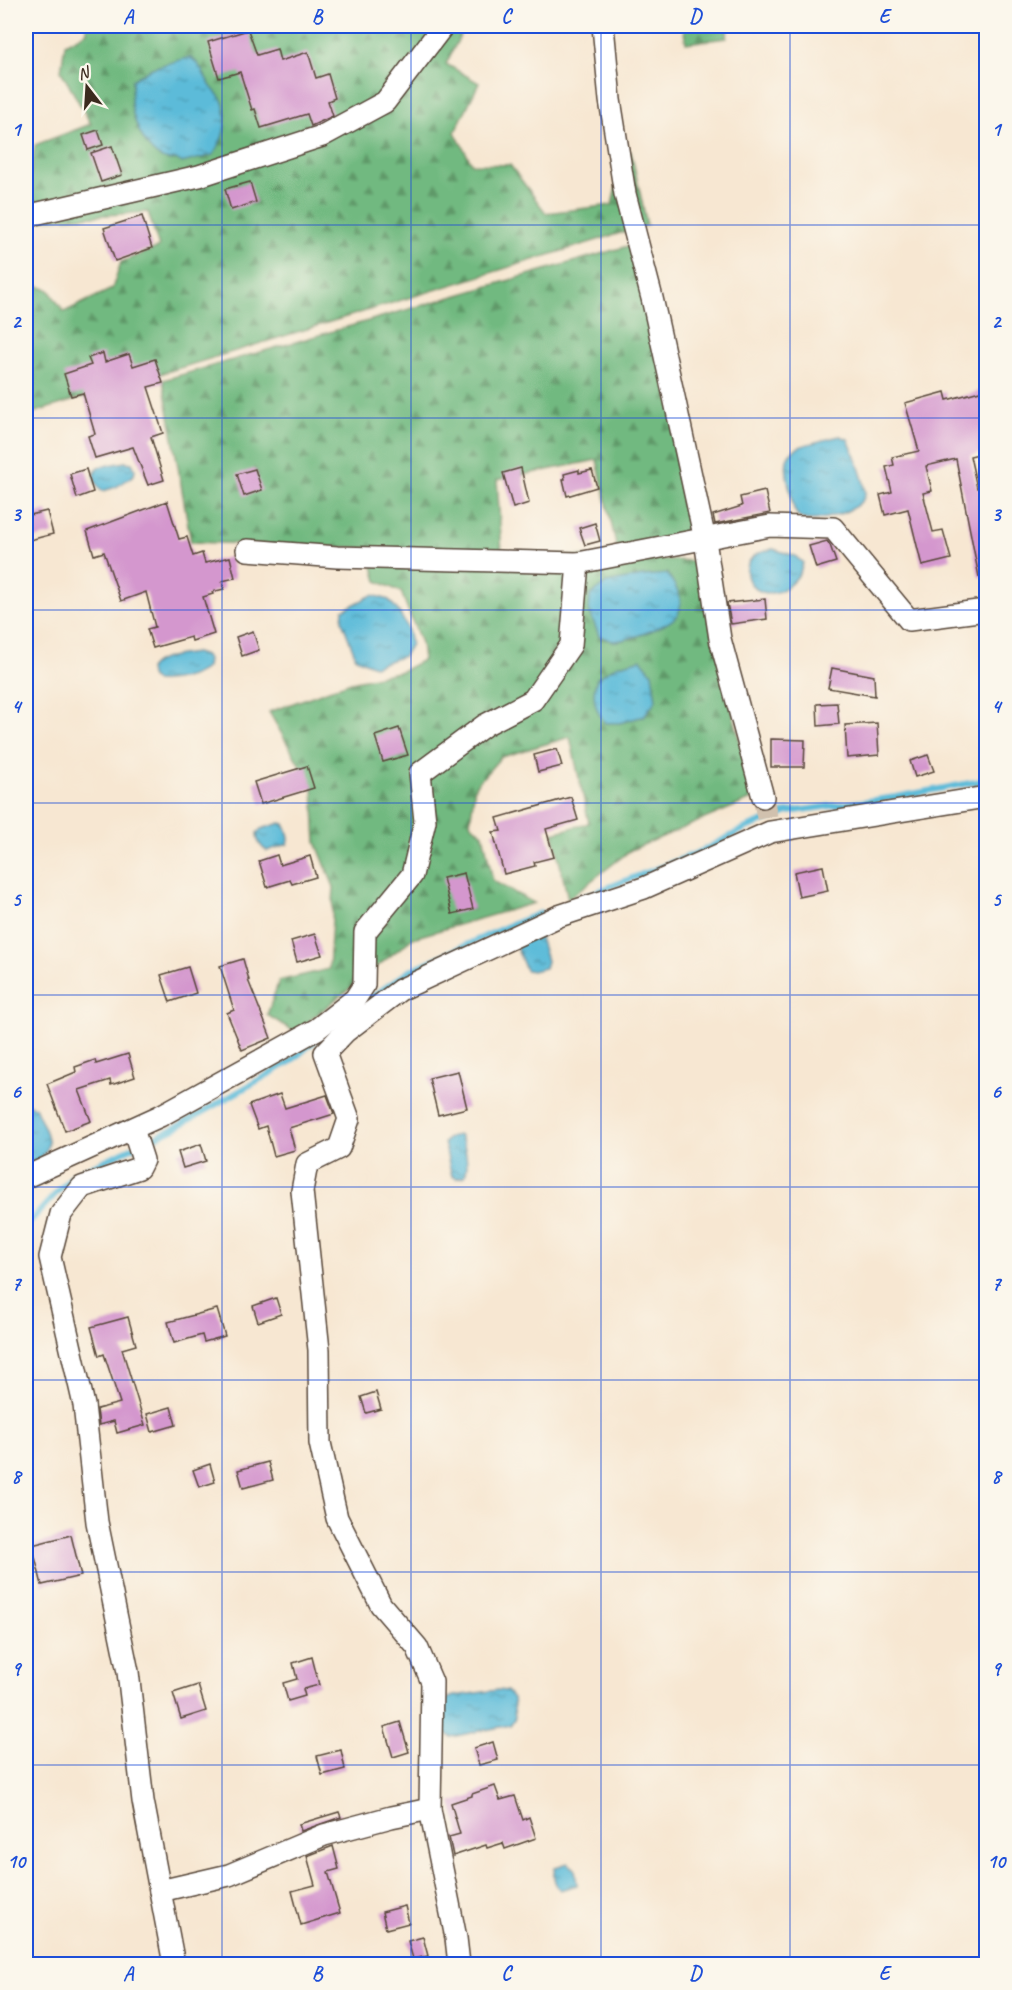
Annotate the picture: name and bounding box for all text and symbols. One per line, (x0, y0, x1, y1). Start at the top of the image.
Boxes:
text: A (123, 4, 135, 29)
text: B (312, 4, 324, 29)
text: C (501, 4, 513, 29)
text: D (689, 4, 703, 29)
text: E (879, 4, 893, 29)
north arrow (57, 57, 117, 117)
text: N (75, 62, 94, 85)
text: 1 (12, 117, 23, 142)
text: 1 (992, 117, 1003, 142)
text: 2 (12, 309, 23, 334)
text: 2 (992, 309, 1003, 334)
text: 3 (12, 502, 23, 527)
text: 3 (992, 502, 1003, 527)
text: 4 (12, 694, 24, 719)
text: 4 (992, 694, 1004, 719)
text: 5 (12, 887, 23, 912)
text: 5 (992, 887, 1003, 912)
text: 6 (11, 1079, 22, 1104)
text: 6 (991, 1079, 1002, 1104)
text: 7 (12, 1271, 23, 1296)
text: 7 (992, 1271, 1003, 1296)
text: 8 (12, 1464, 24, 1489)
text: 8 (992, 1464, 1004, 1489)
text: 9 (12, 1656, 23, 1681)
text: 9 (992, 1656, 1003, 1681)
text: 10 (7, 1849, 27, 1874)
text: 10 (987, 1849, 1007, 1874)
text: A (123, 1961, 135, 1986)
text: B (312, 1961, 324, 1986)
text: C (501, 1961, 513, 1986)
text: D (689, 1961, 703, 1986)
text: E (879, 1961, 893, 1986)

